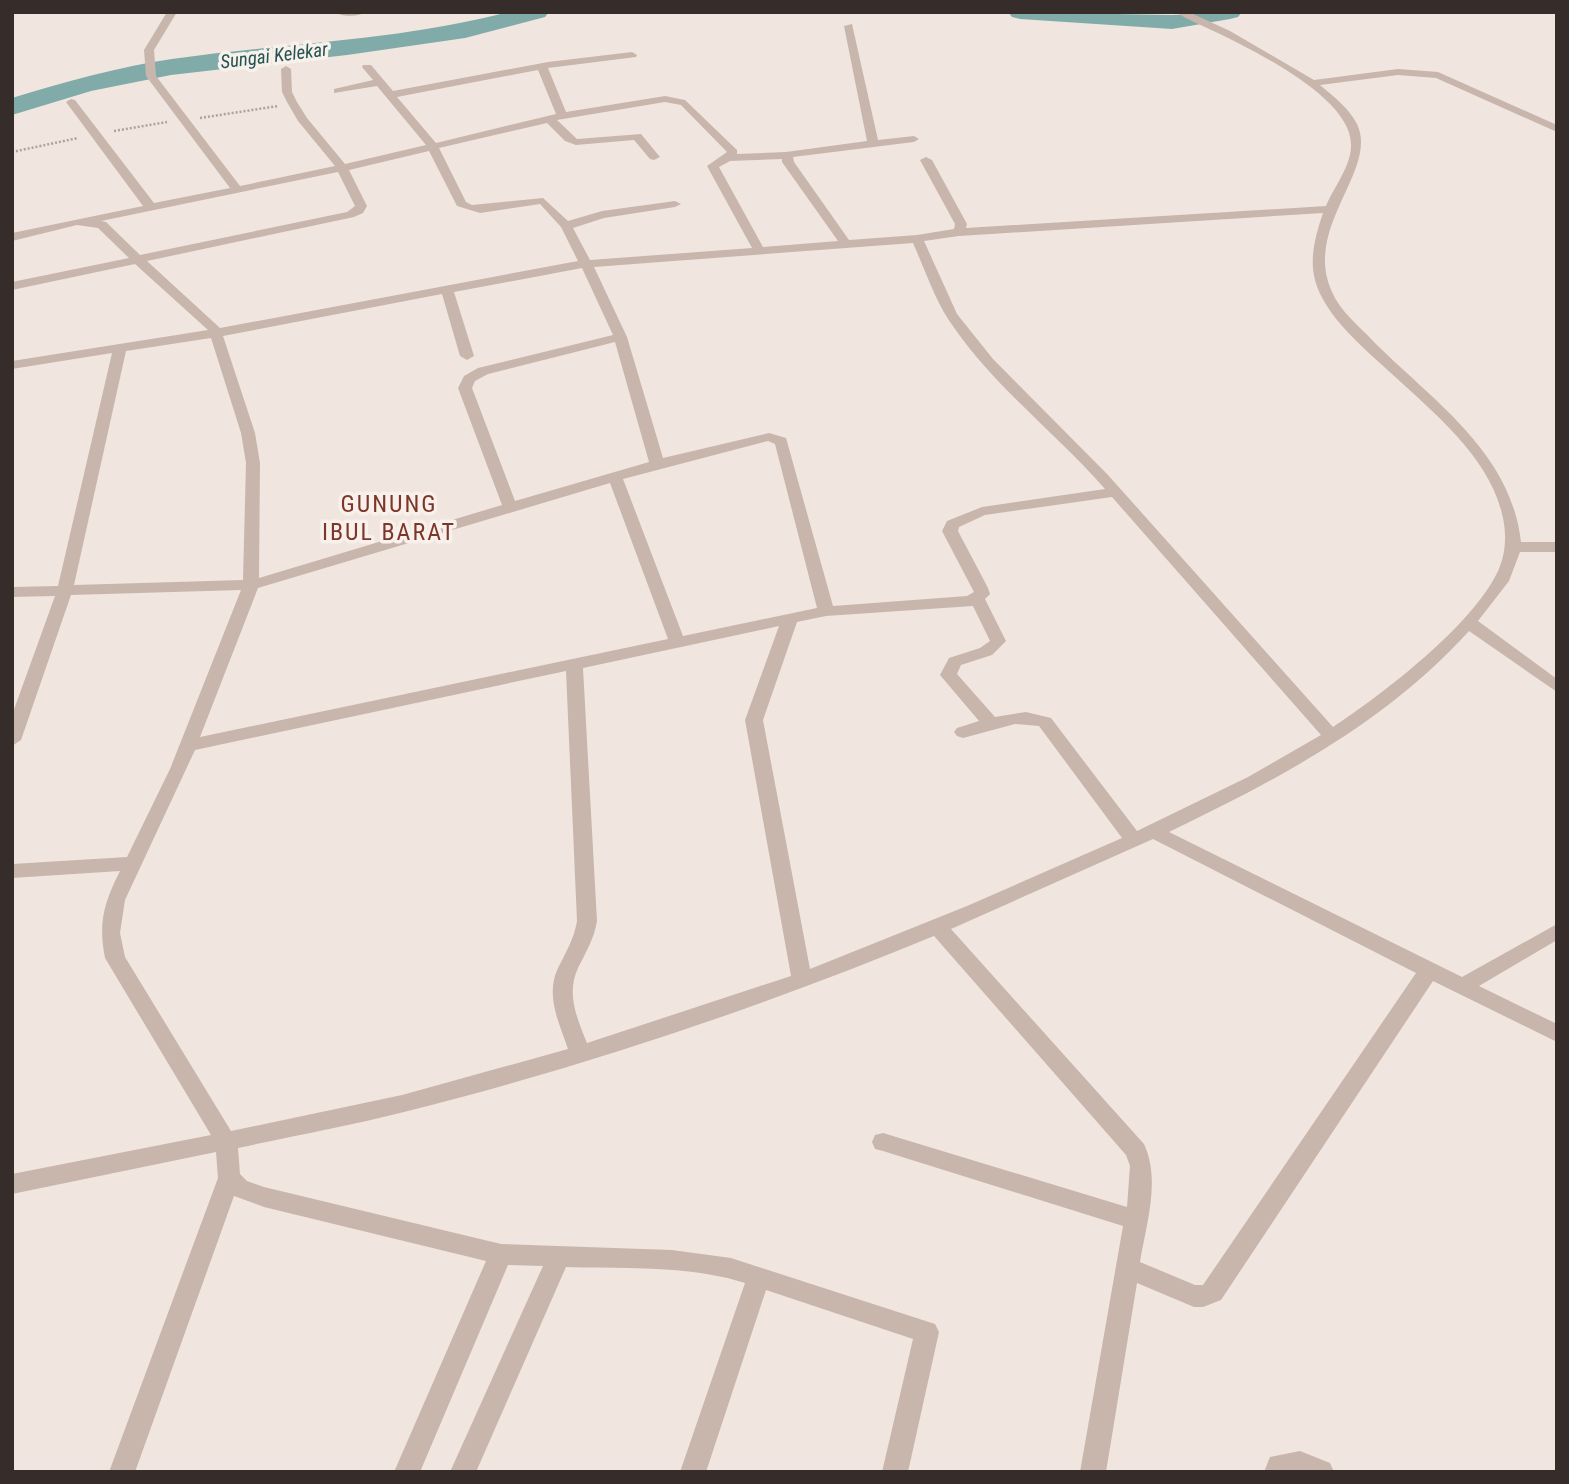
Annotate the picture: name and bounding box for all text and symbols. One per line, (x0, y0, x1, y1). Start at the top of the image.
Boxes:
water label: Sungai Kelekar (219, 37, 329, 73)
district label: GUNUNG IBUL BARAT (322, 490, 456, 546)

